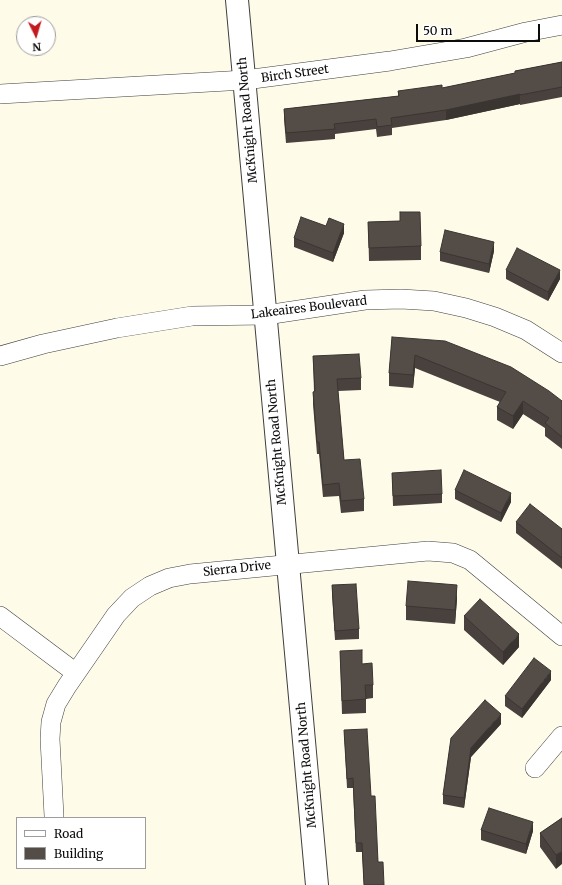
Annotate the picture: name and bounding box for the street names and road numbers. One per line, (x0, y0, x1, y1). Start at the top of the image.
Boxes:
street label: McKnight Road North (235, 56, 261, 184)
street label: Birch Street (260, 62, 330, 86)
street label: Lakeaires Boulevard (250, 294, 368, 322)
street label: McKnight Road North (264, 378, 290, 506)
street label: Sierra Drive (202, 558, 272, 580)
street label: McKnight Road North (294, 701, 320, 829)

